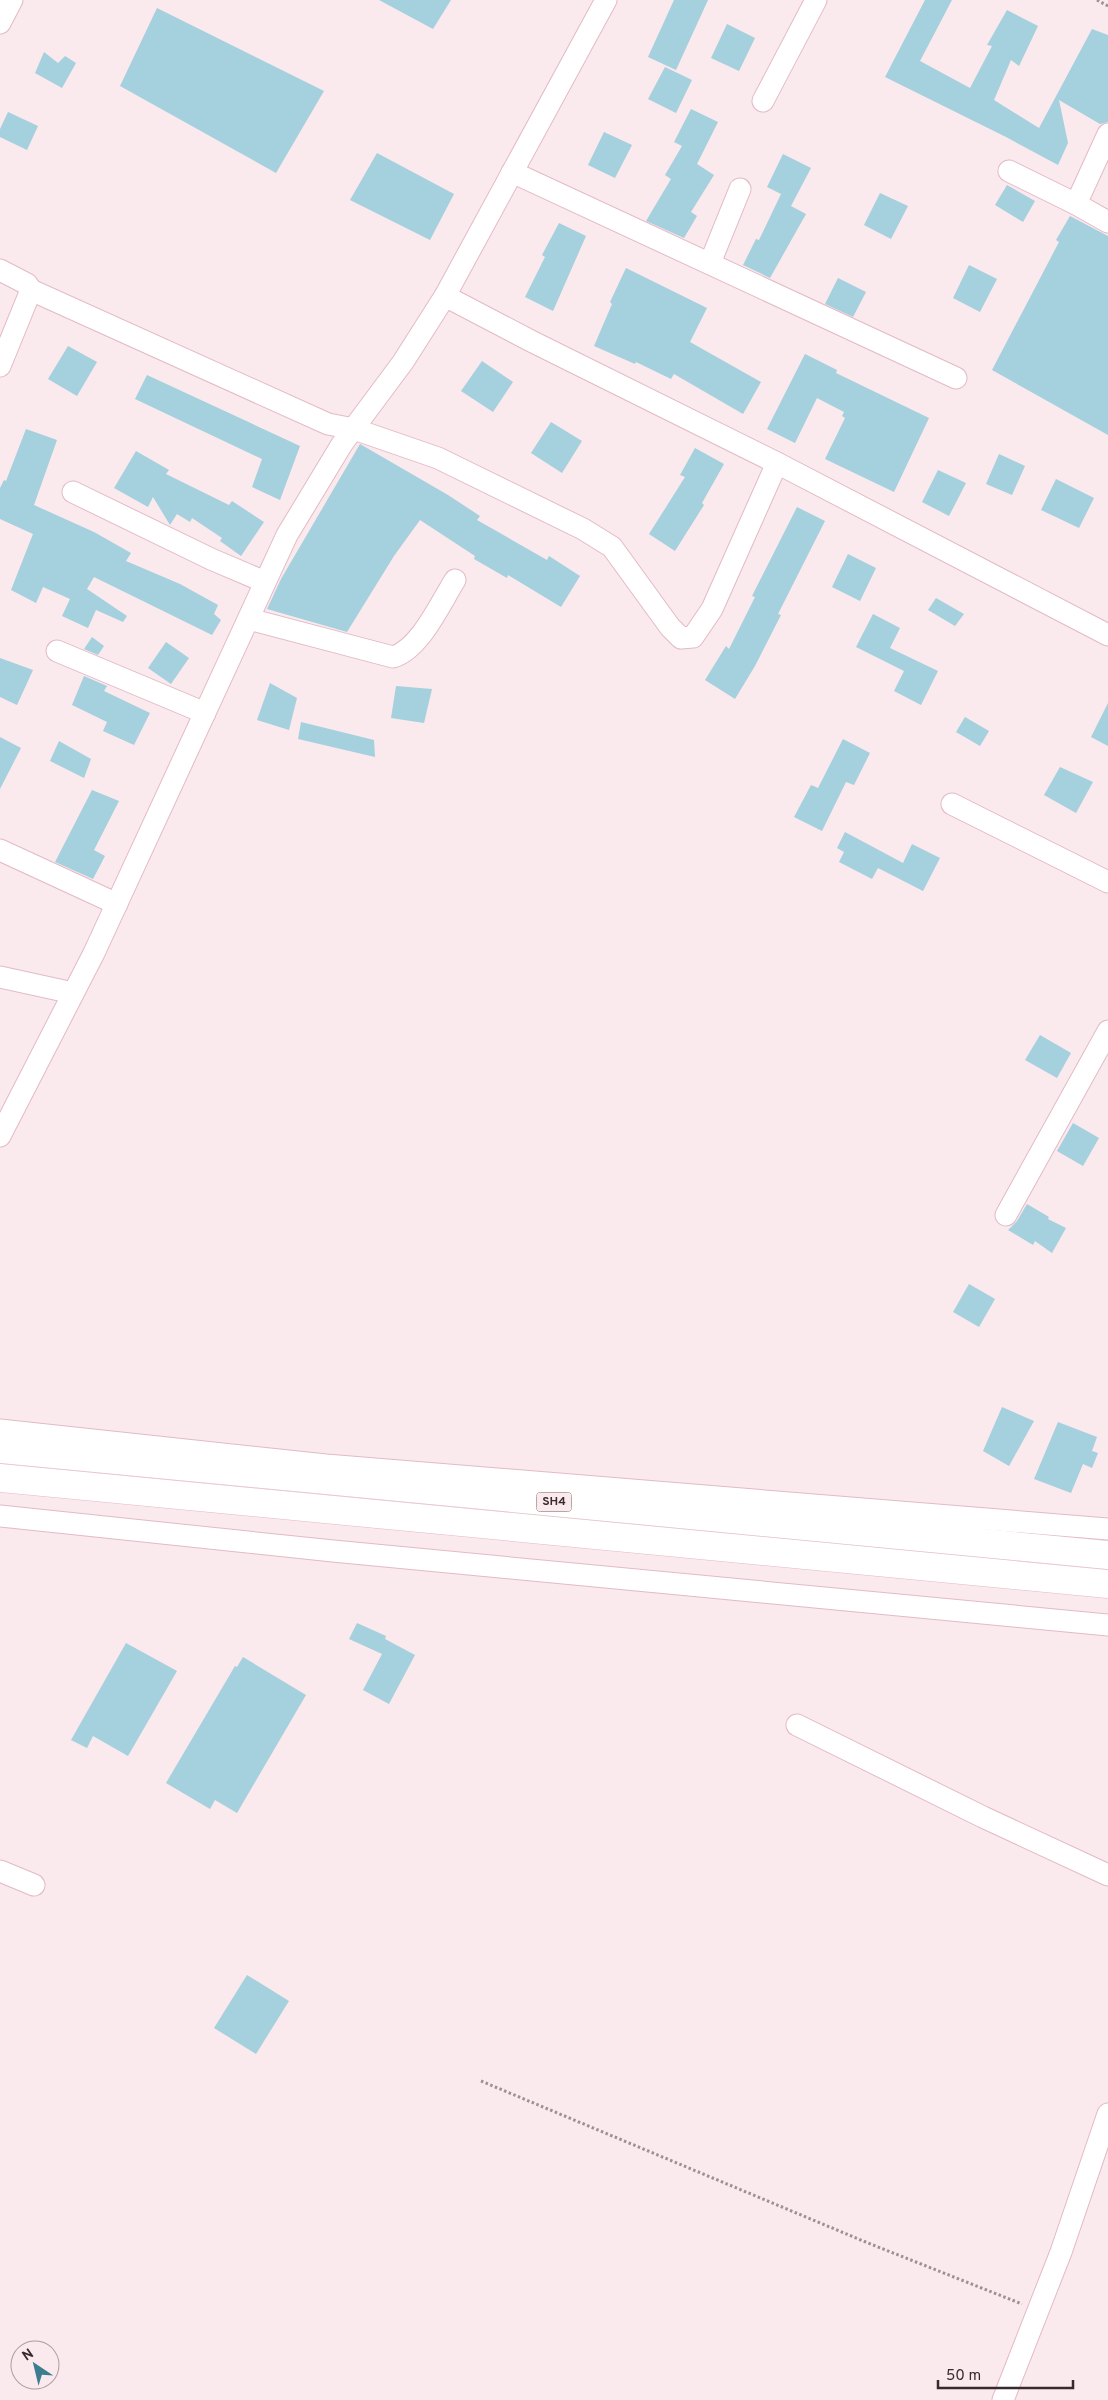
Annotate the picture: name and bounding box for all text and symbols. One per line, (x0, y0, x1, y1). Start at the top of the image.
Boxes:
road number: SH4 (536, 1492, 572, 1511)
north arrow (10, 2340, 60, 2390)
text: N (19, 2346, 37, 2365)
scale bar (938, 2358, 1073, 2390)
text: 50 m (946, 2367, 981, 2386)

